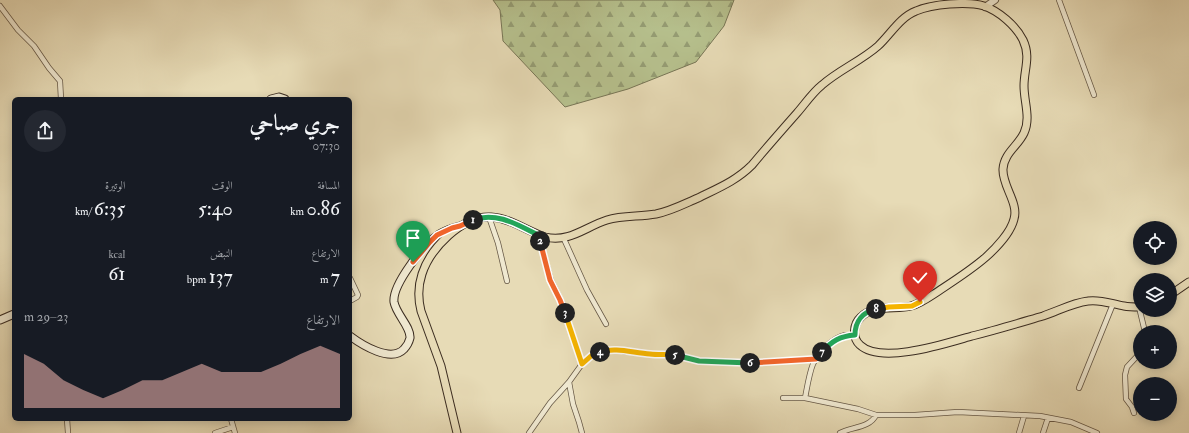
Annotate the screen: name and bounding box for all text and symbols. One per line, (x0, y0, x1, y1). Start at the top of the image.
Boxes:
text: جري صباحي (249, 109, 340, 137)
button: share (24, 110, 66, 152)
text: 07:30 (312, 138, 340, 154)
text: الوتيرة (105, 179, 125, 192)
text: الوقت (212, 179, 233, 192)
text: المسافة (318, 179, 340, 192)
text: 6:35 (94, 196, 125, 221)
text: 5:40 (198, 196, 233, 221)
text: 0.86 (306, 196, 340, 221)
text: /km (75, 205, 94, 218)
text: km (290, 205, 306, 218)
pin: 1 (463, 210, 483, 230)
text: 1 (471, 213, 475, 226)
pin (396, 221, 430, 262)
map controls (1133, 221, 1177, 421)
button: locate (1133, 221, 1177, 265)
icon: arrive (402, 227, 424, 249)
pin: 2 (530, 231, 550, 251)
text: 2 (537, 234, 543, 247)
text: النبض (210, 247, 233, 260)
text: الارتفاع (311, 247, 340, 260)
text: kcal (108, 248, 125, 261)
text: 61 (108, 261, 125, 286)
pin (903, 261, 937, 302)
text: 137 (209, 264, 233, 289)
text: 7 (331, 264, 340, 289)
icon: check (909, 267, 931, 289)
text: bpm (187, 273, 209, 286)
text: m (320, 273, 331, 286)
button: layers (1133, 273, 1177, 317)
pin: 8 (866, 299, 886, 319)
text: 8 (873, 302, 879, 315)
pin: 3 (555, 303, 575, 323)
text: 3 (563, 306, 567, 319)
text: 23–29 m (24, 309, 68, 325)
text: الارتفاع (306, 312, 340, 328)
button: + (1133, 325, 1177, 369)
pin: 4 (590, 342, 610, 362)
pin: 7 (812, 342, 832, 362)
text: 4 (597, 345, 603, 358)
pin: 5 (665, 345, 685, 365)
text: 7 (819, 345, 825, 358)
text: 5 (673, 348, 677, 361)
pin: 6 (740, 353, 760, 373)
text: 6 (747, 356, 753, 369)
button: − (1133, 377, 1177, 421)

